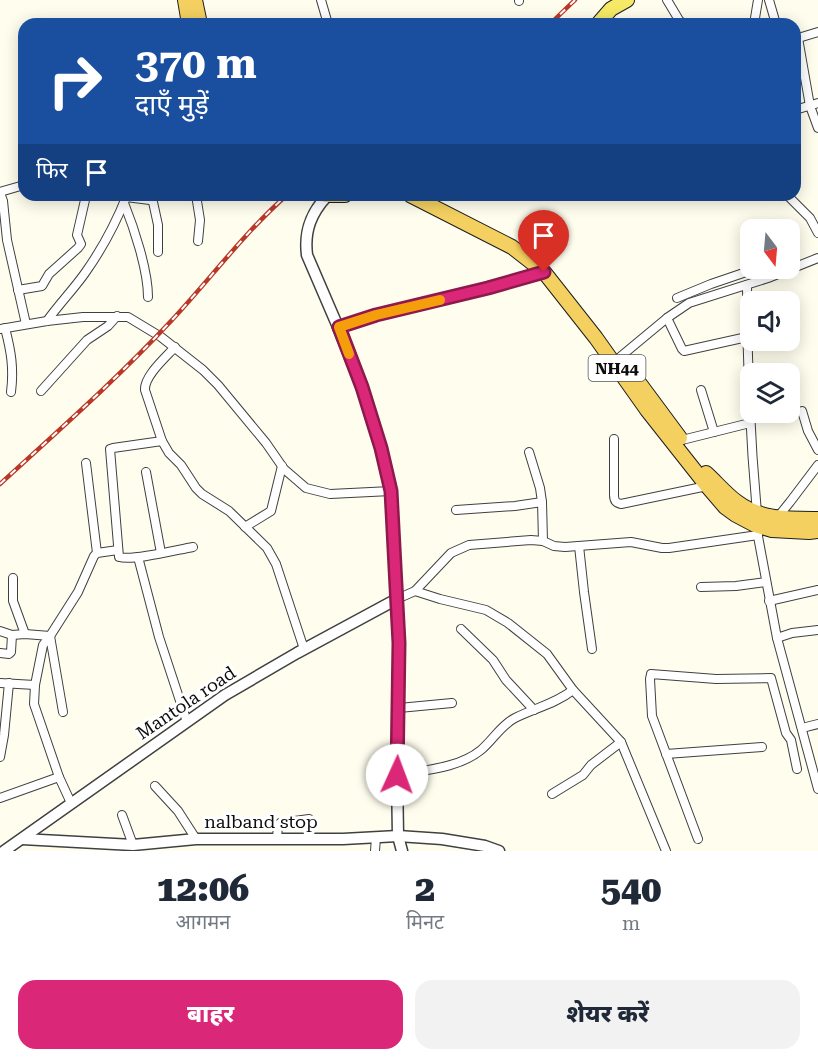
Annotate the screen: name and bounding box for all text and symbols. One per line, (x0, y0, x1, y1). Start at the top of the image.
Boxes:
text: 370 m (135, 39, 257, 88)
icon: right (36, 42, 114, 120)
text: दाएँ मुड़ें (135, 89, 209, 121)
icon: arrive (80, 156, 113, 189)
text: फिर (36, 158, 68, 183)
pin (518, 210, 569, 272)
icon: arrive (527, 219, 560, 252)
north arrow (740, 219, 800, 279)
map controls (740, 219, 800, 423)
button: sound (740, 291, 800, 351)
road number: NH44 (588, 355, 646, 381)
button: layers (740, 363, 800, 423)
street label: Mantola road (132, 661, 240, 743)
position arrow (365, 743, 429, 807)
street label: nalband stop (204, 811, 318, 832)
text: 12:06 (157, 868, 249, 910)
text: 2 (415, 868, 435, 910)
text: 540 (601, 869, 661, 911)
text: आगमन (176, 910, 230, 934)
text: मिनट (406, 910, 444, 934)
text: m (622, 911, 640, 935)
button: बाहर (18, 980, 403, 1049)
button: शेयर करें (415, 980, 800, 1049)

